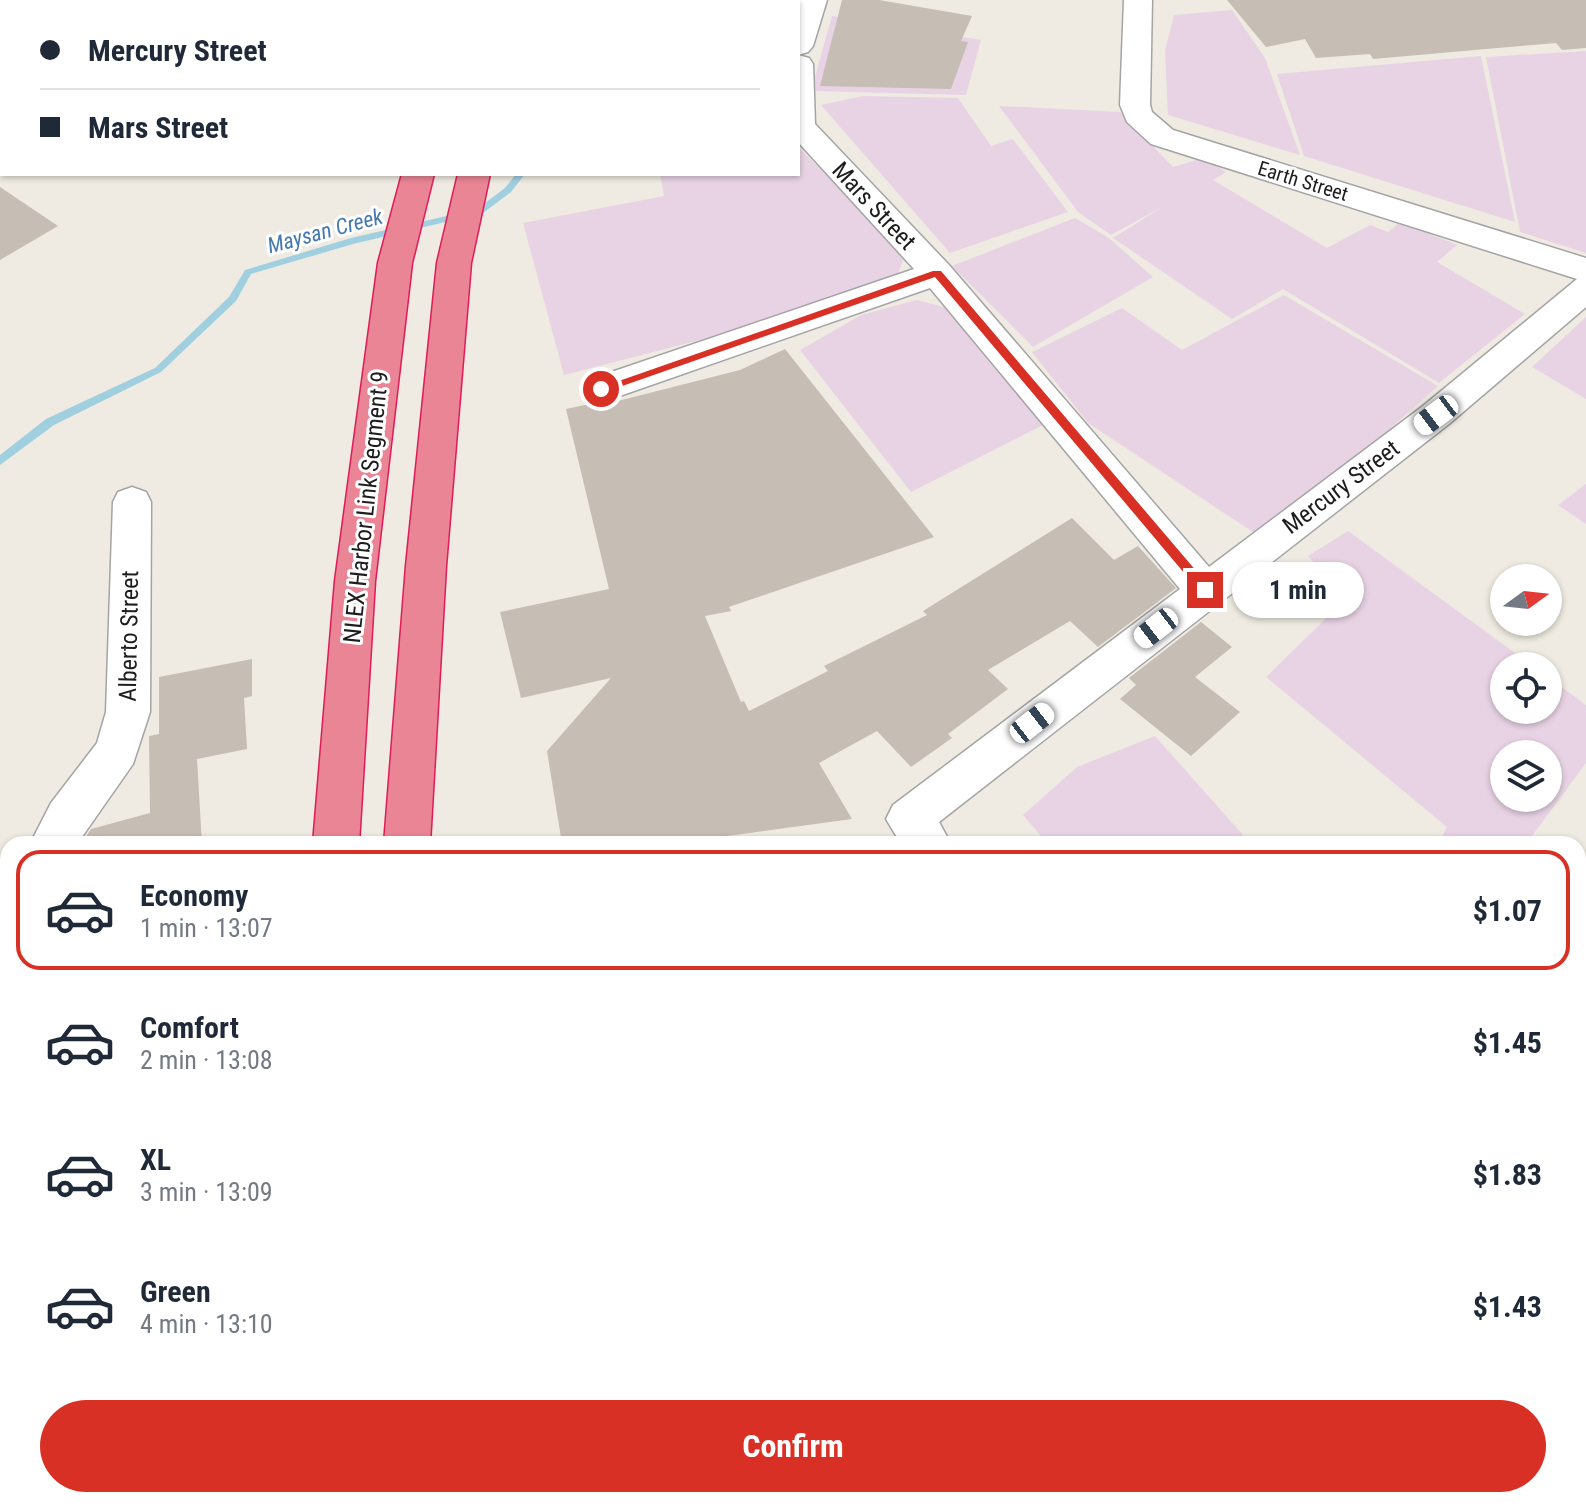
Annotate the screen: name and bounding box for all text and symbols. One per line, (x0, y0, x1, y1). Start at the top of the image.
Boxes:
text: Mercury Street (88, 33, 267, 68)
text: Mars Street (88, 110, 228, 145)
street label: Mars Street (826, 156, 922, 256)
street label: Earth Street (1255, 156, 1351, 206)
water label: Maysan Creek (265, 204, 386, 258)
street label: NLEX Harbor Link Segment 9 (338, 370, 394, 644)
route start (583, 371, 619, 407)
car (1410, 391, 1462, 439)
street label: Mercury Street (1277, 434, 1405, 540)
callout: 1 min (1233, 562, 1365, 618)
north arrow (1490, 564, 1562, 636)
map controls (1490, 564, 1562, 812)
street label: Alberto Street (114, 570, 144, 702)
route end (1187, 572, 1223, 608)
text: 1 min (1269, 575, 1327, 605)
car (1130, 604, 1182, 652)
button: locate (1490, 652, 1562, 724)
car (1006, 699, 1058, 747)
button: layers (1490, 740, 1562, 812)
icon: car (44, 874, 116, 946)
text: Economy (140, 878, 248, 913)
text: $1.07 (1473, 893, 1542, 928)
text: 1 min · 13:07 (140, 913, 273, 943)
icon: car (44, 1006, 116, 1078)
text: Comfort (140, 1010, 239, 1045)
text: $1.45 (1473, 1025, 1542, 1060)
text: 2 min · 13:08 (140, 1045, 273, 1075)
icon: car (44, 1138, 116, 1210)
text: XL (140, 1142, 171, 1177)
text: $1.83 (1473, 1157, 1542, 1192)
text: 3 min · 13:09 (140, 1177, 273, 1207)
icon: car (44, 1270, 116, 1342)
text: Green (140, 1274, 211, 1309)
text: $1.43 (1473, 1289, 1542, 1324)
text: 4 min · 13:10 (140, 1309, 273, 1339)
button: Confirm (40, 1400, 1546, 1492)

